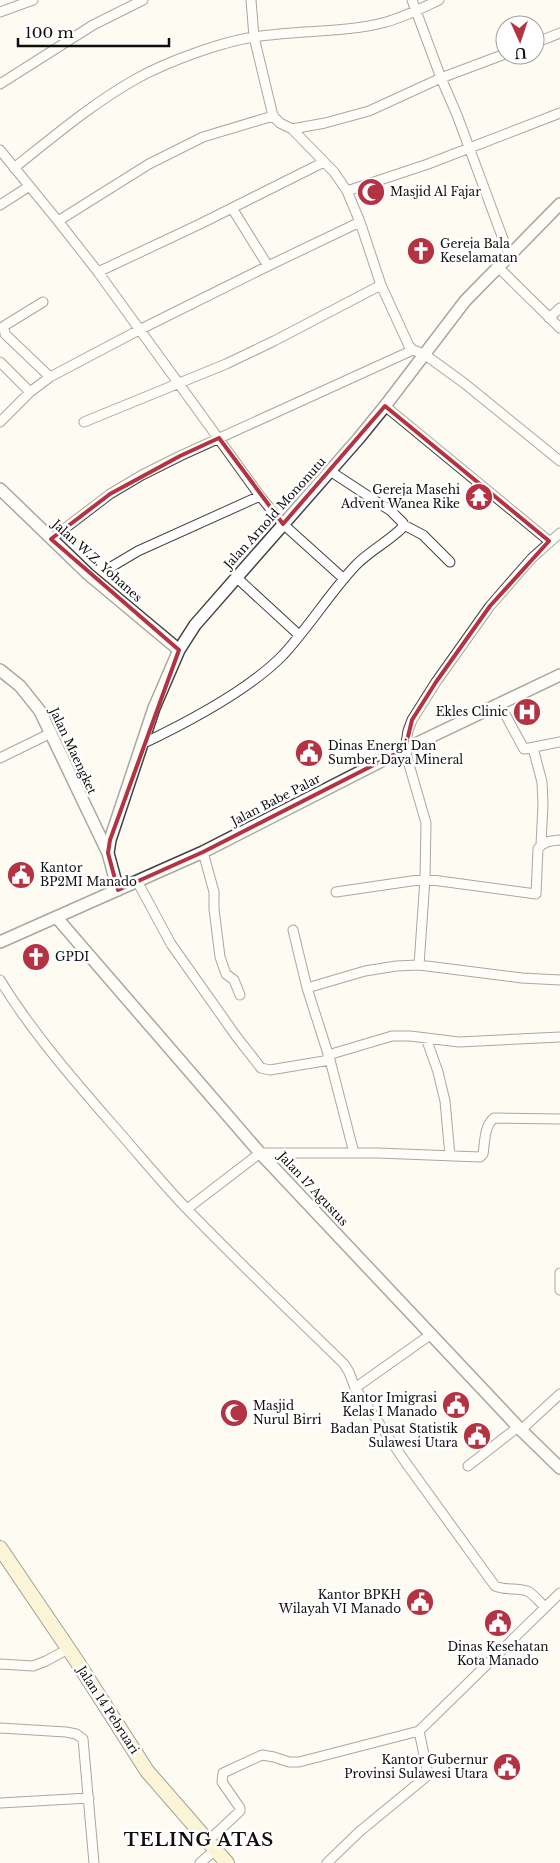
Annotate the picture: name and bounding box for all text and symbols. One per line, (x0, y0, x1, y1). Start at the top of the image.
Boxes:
scale bar (18, 15, 169, 47)
north arrow (495, 15, 545, 65)
text: 100 m (25, 23, 74, 42)
text: U (513, 44, 527, 62)
mosque icon: Masjid Al Fajar (356, 177, 386, 207)
place label: Masjid Al Fajar (390, 184, 481, 199)
church icon: Gereja Bala Keselamatan (406, 236, 436, 266)
place label: Gereja Bala Keselamatan (440, 236, 518, 265)
street label: Jalan Arnold Mononutu (219, 454, 329, 573)
place label: Gereja Masehi Advent Wanea Rike (340, 482, 460, 511)
temple icon: Gereja Masehi Advent Wanea Rike (464, 482, 494, 512)
street label: Jalan W.Z. Yohanes (48, 515, 145, 605)
hospital icon: Ekles Clinic (512, 697, 542, 727)
street label: Jalan Maengket (46, 703, 100, 797)
place label: Ekles Clinic (436, 704, 509, 719)
public building icon: Dinas Energi Dan Sumber Daya Mineral (294, 738, 324, 768)
place label: Dinas Energi Dan Sumber Daya Mineral (328, 738, 463, 767)
street label: Jalan Babe Palar (227, 770, 323, 829)
public building icon: Kantor BP2MI Manado (6, 860, 36, 890)
place label: Kantor BP2MI Manado (40, 860, 137, 889)
church icon: GPDI (21, 942, 51, 972)
place label: GPDI (55, 949, 89, 964)
street label: Jalan 17 Agustus (274, 1147, 351, 1229)
place label: Kantor Imigrasi Kelas I Manado (340, 1390, 437, 1419)
public building icon: Kantor Imigrasi Kelas I Manado (441, 1390, 471, 1420)
mosque icon: Masjid Nurul Birri (219, 1398, 249, 1428)
place label: Masjid Nurul Birri (253, 1398, 322, 1427)
place label: Badan Pusat Statistik Sulawesi Utara (330, 1421, 459, 1450)
public building icon: Badan Pusat Statistik Sulawesi Utara (462, 1421, 492, 1451)
place label: Kantor BPKH Wilayah VI Manado (278, 1587, 401, 1616)
public building icon: Kantor BPKH Wilayah VI Manado (405, 1587, 435, 1617)
public building icon: Dinas Kesehatan Kota Manado (483, 1608, 513, 1638)
place label: Dinas Kesehatan Kota Manado (447, 1639, 549, 1668)
street label: Jalan 14 Pebruari (73, 1661, 142, 1757)
place label: Kantor Gubernur Provinsi Sulawesi Utara (344, 1752, 488, 1781)
public building icon: Kantor Gubernur Provinsi Sulawesi Utara (492, 1752, 522, 1782)
district label: TELING ATAS (124, 1829, 274, 1851)

